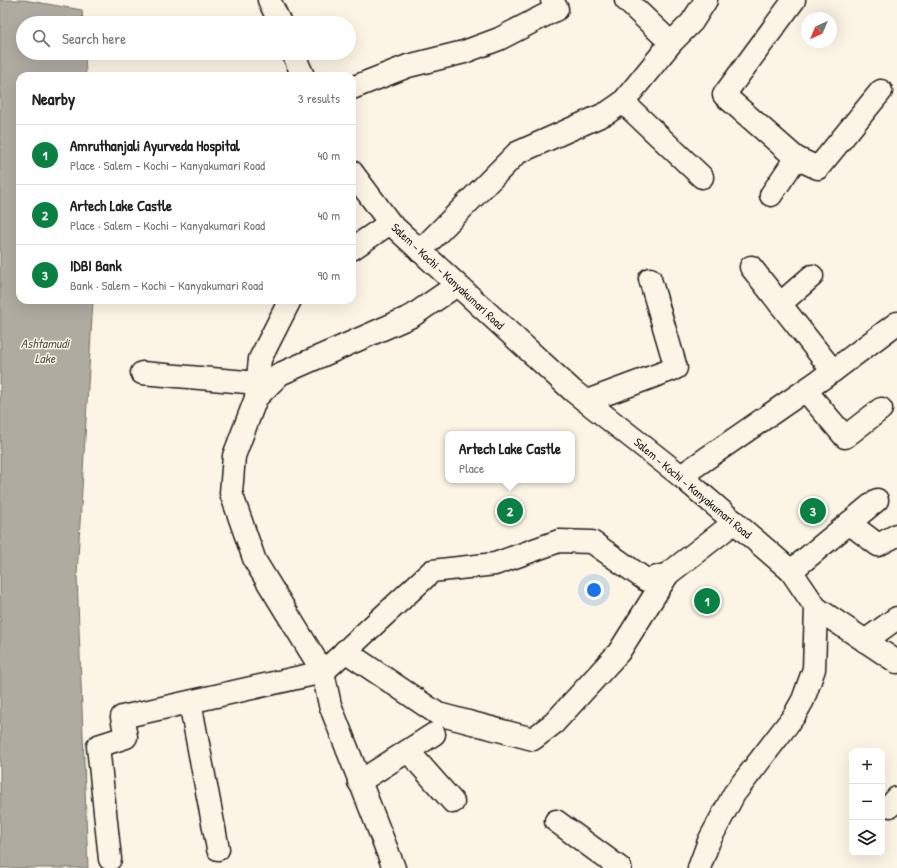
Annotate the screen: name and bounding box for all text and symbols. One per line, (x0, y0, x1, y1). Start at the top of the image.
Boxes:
north arrow (801, 12, 837, 48)
search box (16, 16, 356, 60)
icon: search (30, 27, 52, 49)
text: Search here (62, 28, 126, 49)
text: Nearby (32, 87, 75, 110)
text: 3 results (298, 89, 340, 107)
text: Amruthanjali Ayurveda Hospital (70, 135, 240, 156)
text: 1 (43, 146, 47, 164)
text: 40 m (317, 146, 340, 164)
text: Place · Salem - Kochi - Kanyakumari Road (70, 156, 265, 174)
text: Artech Lake Castle (70, 195, 172, 216)
text: 2 (42, 206, 48, 224)
text: 40 m (317, 206, 340, 224)
text: Place · Salem - Kochi - Kanyakumari Road (70, 216, 265, 234)
street label: Salem - Kochi - Kanyakumari Road (388, 219, 509, 333)
text: IDBI Bank (70, 255, 122, 276)
text: 3 (42, 266, 48, 284)
text: 90 m (318, 266, 340, 284)
text: Bank · Salem - Kochi - Kanyakumari Road (70, 276, 263, 294)
water label: Ashtamudi Lake (21, 334, 70, 367)
popup (445, 431, 575, 483)
street label: Salem - Kochi - Kanyakumari Road (630, 434, 756, 543)
text: Artech Lake Castle (459, 438, 561, 459)
text: Place (459, 459, 484, 477)
pin: 2 (497, 496, 523, 526)
pin: 3 (800, 496, 826, 526)
your location (584, 580, 604, 600)
pin: 1 (694, 586, 720, 616)
map controls (849, 748, 885, 856)
button: + (849, 748, 885, 784)
button: − (849, 784, 885, 820)
button: layers (849, 820, 885, 856)

